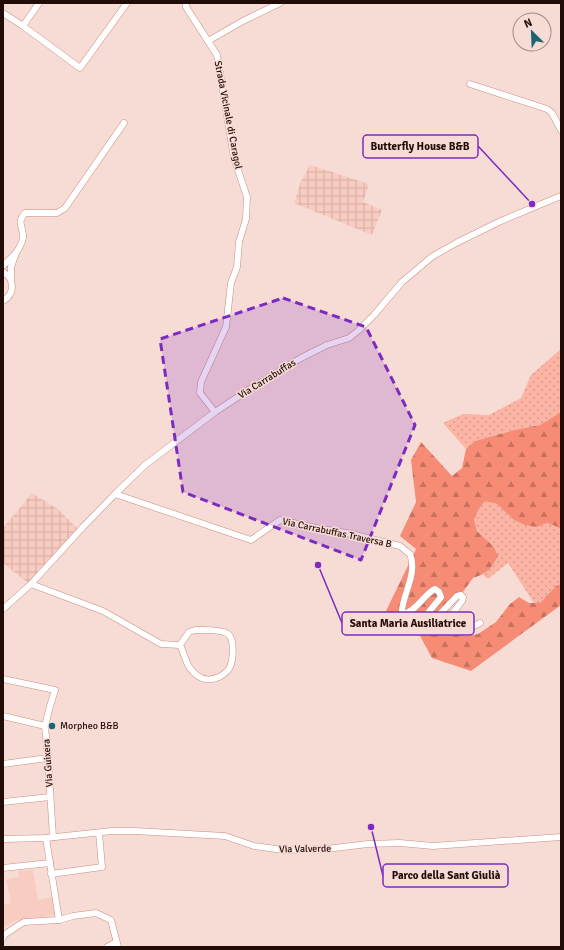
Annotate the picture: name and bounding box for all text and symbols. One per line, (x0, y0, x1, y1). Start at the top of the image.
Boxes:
north arrow (512, 12, 552, 52)
text: N (522, 16, 534, 31)
street label: Strada Vicinale di Caragol (212, 60, 244, 170)
callout: Butterfly House B&B (363, 135, 478, 158)
text: Butterfly House B&B (371, 140, 470, 153)
street label: Via Carrabuffas (236, 356, 299, 402)
street label: Via Carrabuffas Traversa B (281, 516, 393, 550)
callout: Santa Maria Ausiliatrice (342, 612, 474, 635)
text: Santa Maria Ausiliatrice (350, 617, 467, 630)
place label: Morpheo B&B (60, 720, 118, 732)
marker: Morpheo B&B (47, 721, 57, 731)
street label: Via Guixera (40, 738, 56, 788)
street label: Via Valverde (279, 843, 331, 855)
callout: Parco della Sant Giulià (383, 864, 508, 887)
text: Parco della Sant Giulià (392, 869, 501, 882)

